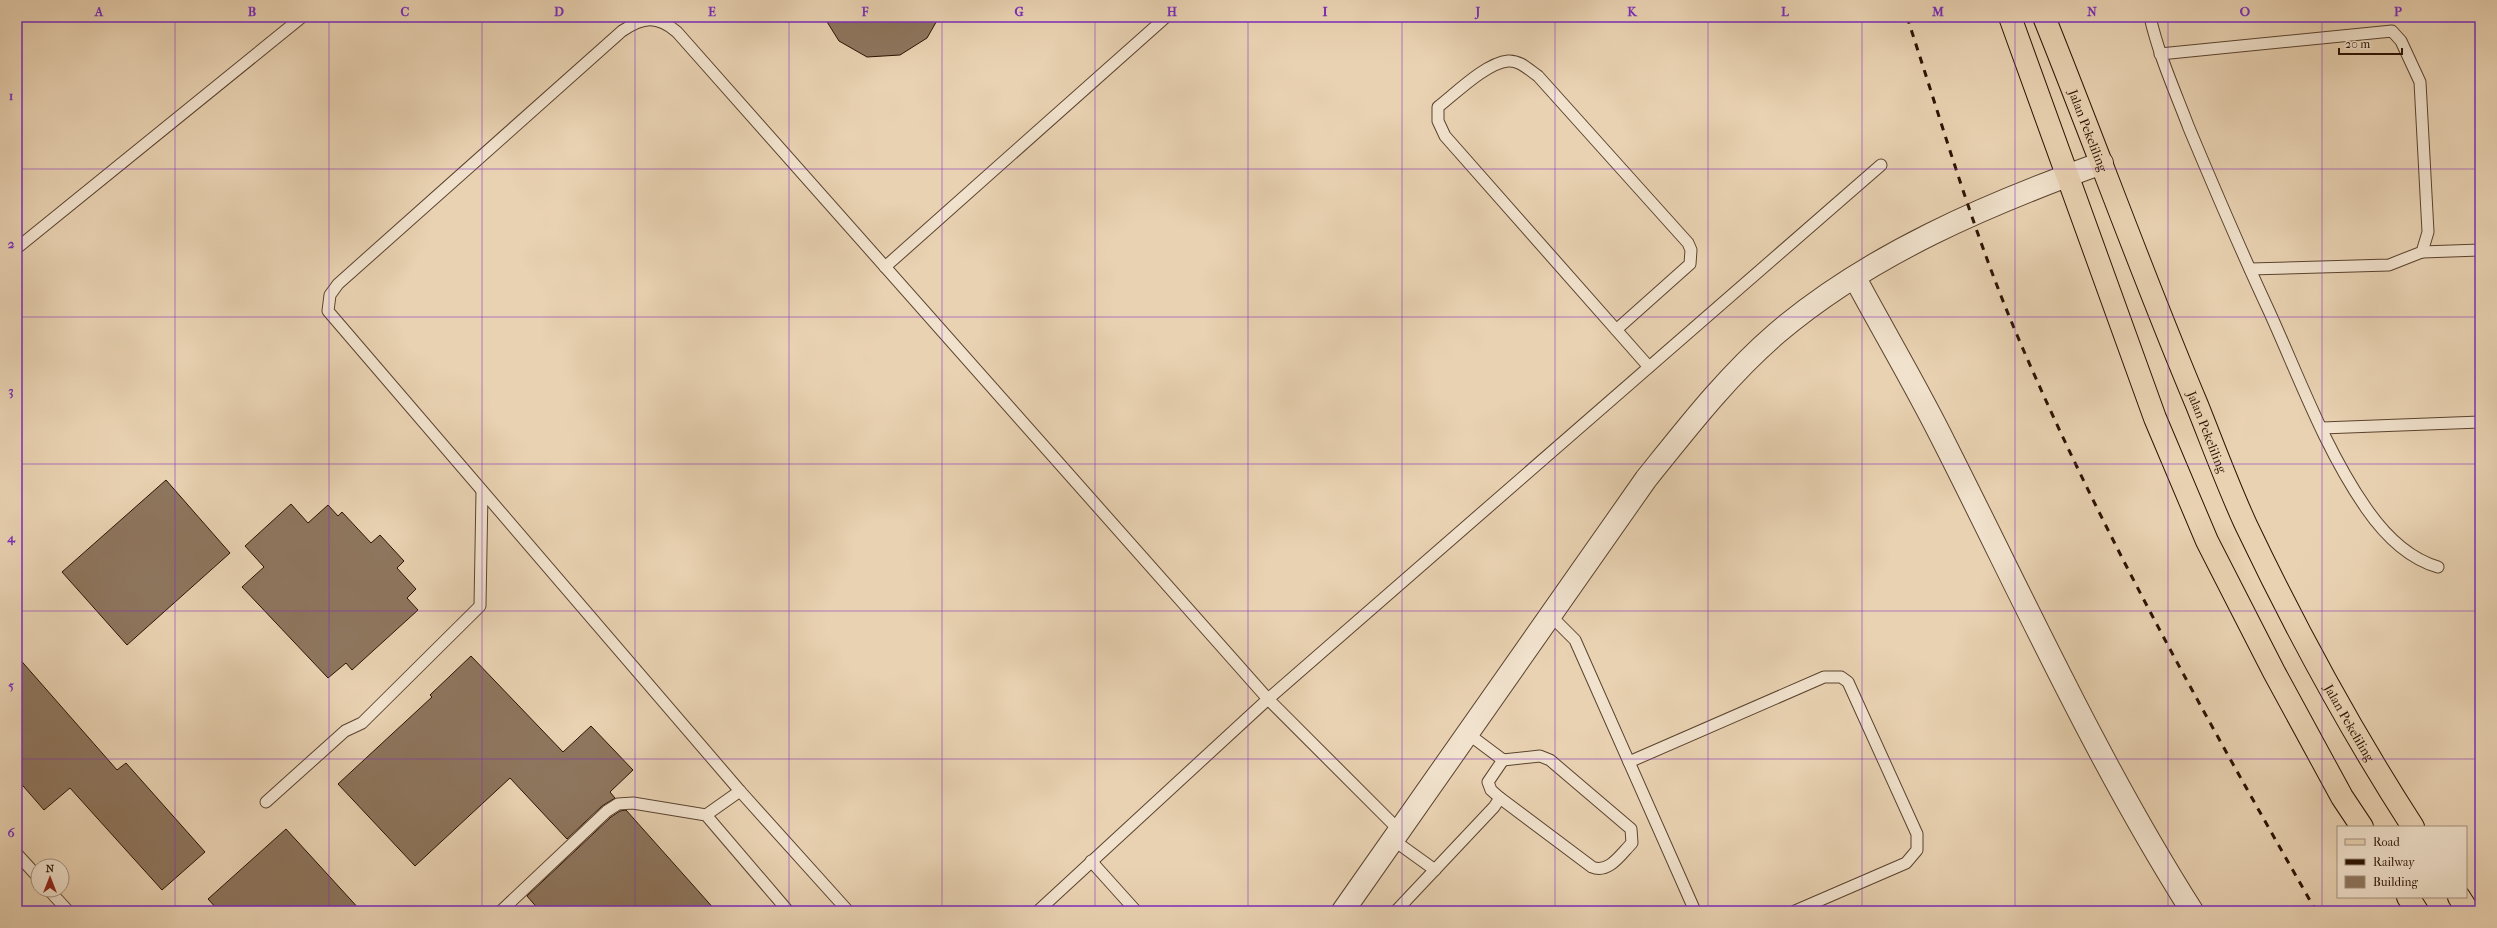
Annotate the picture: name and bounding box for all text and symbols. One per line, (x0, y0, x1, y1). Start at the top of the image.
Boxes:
text: A (94, 4, 104, 19)
text: B (248, 4, 257, 19)
text: C (401, 4, 410, 19)
text: D (554, 4, 564, 19)
text: E (708, 4, 716, 19)
text: F (861, 4, 869, 19)
text: G (1014, 4, 1024, 19)
text: H (1167, 4, 1178, 19)
text: I (1322, 4, 1328, 19)
text: J (1474, 4, 1481, 20)
text: K (1627, 4, 1638, 19)
text: L (1781, 4, 1790, 19)
text: M (1931, 4, 1944, 19)
text: N (2087, 4, 2097, 19)
text: O (2240, 4, 2250, 19)
text: P (2394, 4, 2402, 19)
scale bar (2339, 30, 2402, 56)
text: 20 m (2345, 37, 2370, 51)
street label: Jalan Pekeliling (2065, 87, 2111, 175)
text: 1 (9, 88, 14, 103)
text: 2 (8, 236, 15, 251)
text: 3 (8, 383, 14, 399)
street label: Jalan Pekeliling (2184, 388, 2230, 476)
text: 4 (6, 530, 16, 546)
text: 5 (8, 678, 14, 693)
street label: Jalan Pekeliling (2321, 681, 2378, 765)
text: 6 (7, 825, 15, 840)
legend (2337, 826, 2467, 898)
text: Road (2373, 835, 2400, 849)
text: Railway (2373, 855, 2415, 869)
north arrow (30, 858, 70, 898)
text: N (46, 862, 55, 875)
text: Building (2373, 875, 2418, 889)

